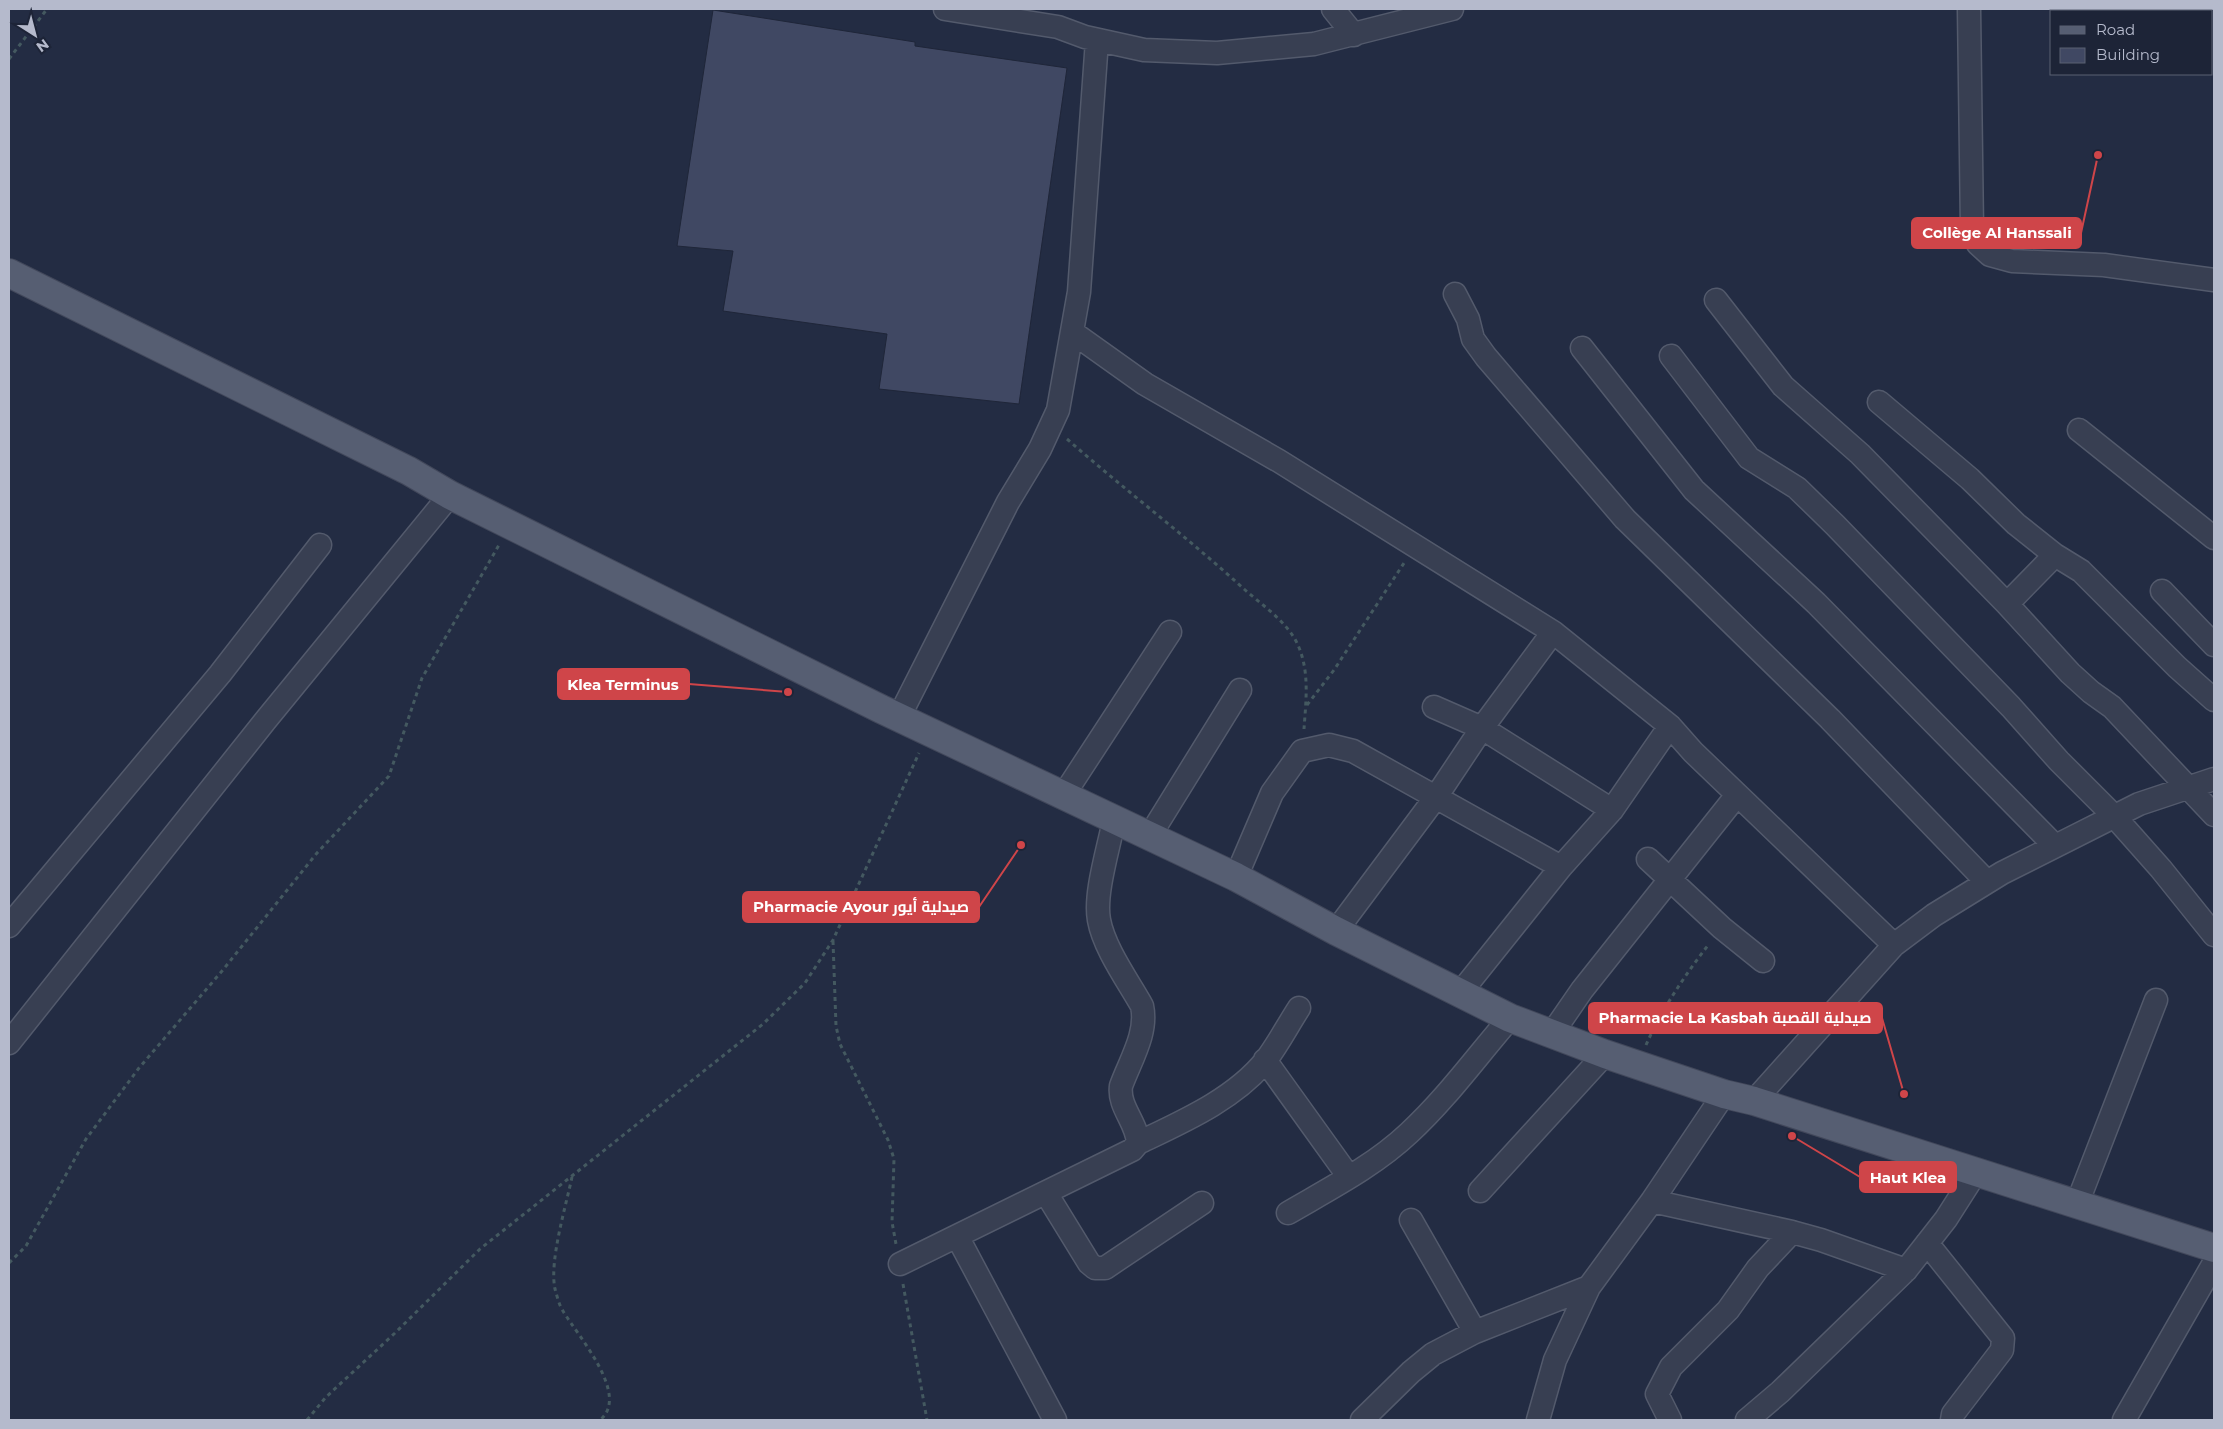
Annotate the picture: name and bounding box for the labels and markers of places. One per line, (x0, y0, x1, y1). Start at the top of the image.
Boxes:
callout: Collège Al Hanssali (1912, 218, 2081, 248)
callout: Klea Terminus (558, 669, 689, 699)
callout: Pharmacie Ayour صيدلية أيور (743, 892, 979, 922)
callout: Pharmacie La Kasbah صيدلية القصبة (1589, 1003, 1882, 1033)
callout: Haut Klea (1860, 1162, 1956, 1192)

